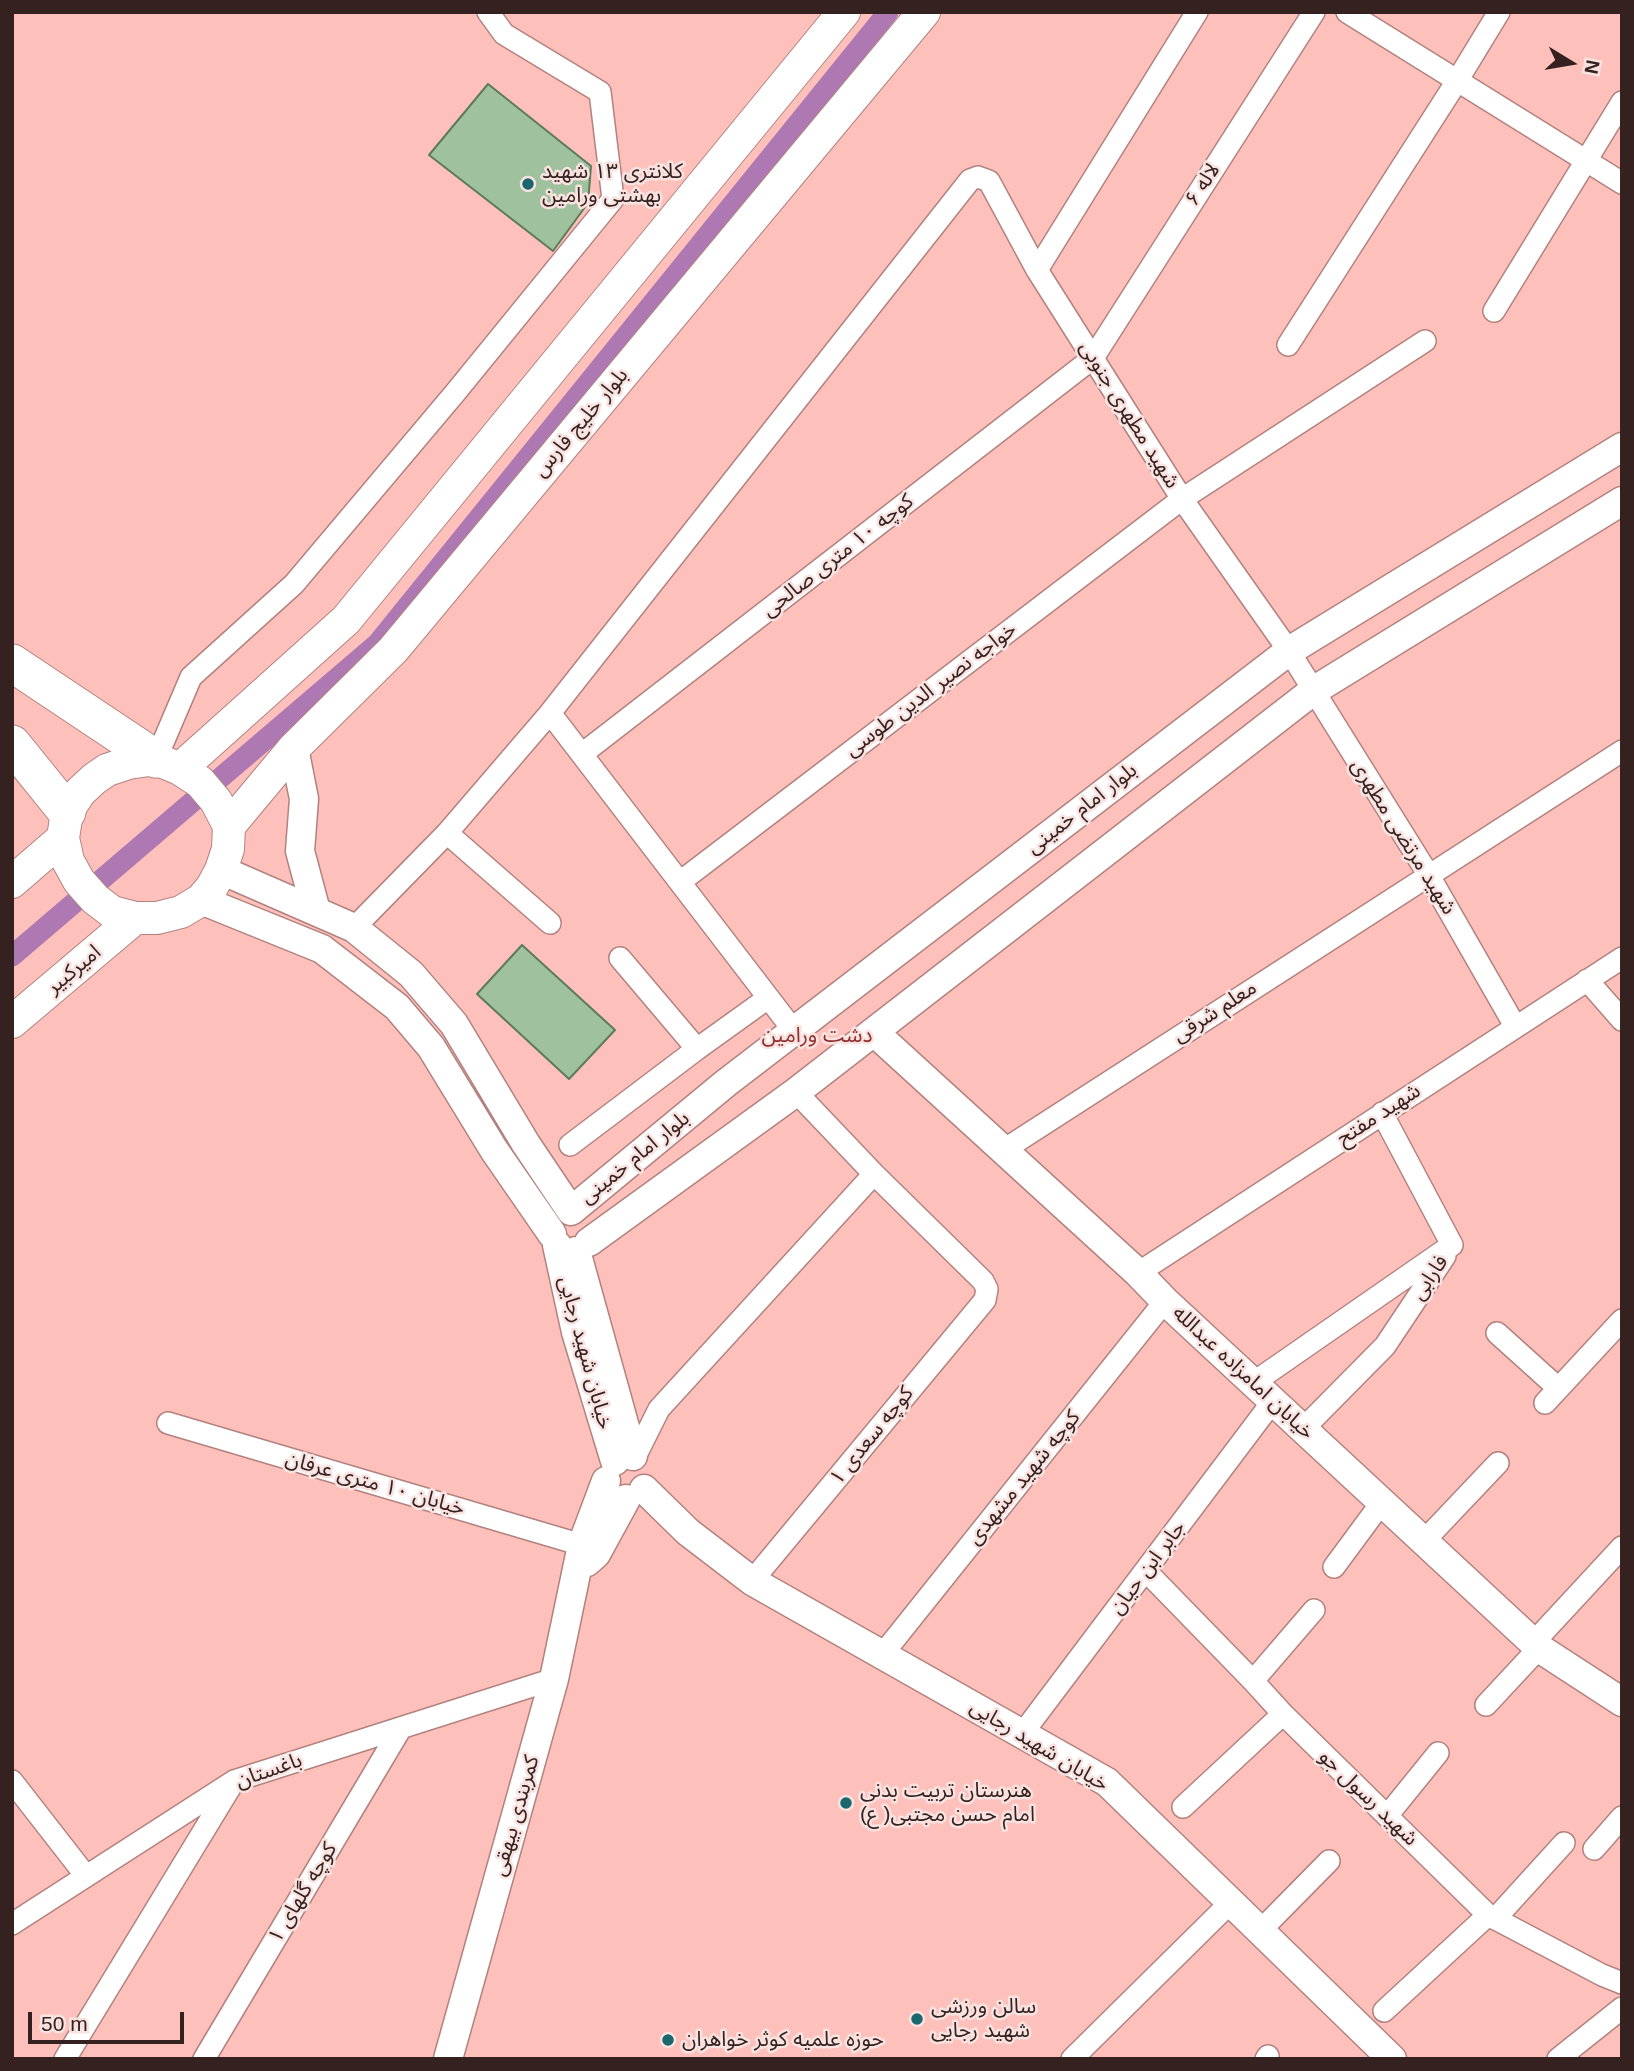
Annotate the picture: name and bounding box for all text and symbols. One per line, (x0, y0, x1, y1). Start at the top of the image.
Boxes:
north arrow (1536, 28, 1606, 98)
text: N (1580, 58, 1604, 76)
place label: کلانتری ۱۳ شهید بهشتی ورامین (542, 159, 683, 209)
street label: لاله ۶ (1180, 159, 1226, 211)
marker: کلانتری ۱۳ شهید بهشتی ورامین (520, 176, 536, 192)
street label: شهید مطهری جنوبی (1073, 337, 1185, 493)
street label: بلوار خلیج فارس (528, 363, 634, 483)
street label: کوچه ۱۰ متری صالحی (757, 489, 919, 623)
street label: خواجه نصیر الدین طوسی (840, 617, 1022, 763)
street label: شهید مرتضی مطهری (1345, 754, 1461, 920)
street label: بلوار امام خمینی (1022, 758, 1142, 860)
street label: امیرکبیر (42, 940, 106, 1000)
street label: معلم شرقی (1168, 976, 1262, 1048)
park label: دشت ورامین (761, 1023, 873, 1049)
street label: شهید مفتح (1332, 1079, 1426, 1151)
street label: بلوار امام خمینی (575, 1106, 695, 1210)
street label: فارابی (1406, 1251, 1454, 1305)
street label: خیابان شهید رجایی (552, 1274, 618, 1432)
street label: خیابان امامزاده عبدالله (1167, 1301, 1319, 1445)
street label: کوچه سعدی ۱ (825, 1382, 919, 1490)
street label: کوچه شهید مشهدی (962, 1406, 1086, 1550)
street label: خیابان ۱۰ متری عرفان (282, 1446, 468, 1522)
street label: جابر ابن حیان (1105, 1516, 1191, 1620)
street label: خیابان شهید رجایی (965, 1695, 1113, 1797)
street label: شهید رسول جو (1313, 1744, 1423, 1852)
street label: باغستان (233, 1748, 305, 1794)
street label: کمربندی بیهقی (487, 1753, 545, 1879)
place label: هنرستان تربیت بدنی امام حسن مجتبی( ع) (860, 1778, 1035, 1828)
marker: هنرستان تربیت بدنی امام حسن مجتبی( ع) (838, 1795, 854, 1811)
street label: کوچه گلهای ۱ (263, 1838, 343, 1948)
place label: سالن ورزشی شهید رجایی (931, 1994, 1036, 2044)
scale bar (32, 1997, 187, 2041)
marker: سالن ورزشی شهید رجایی (909, 2011, 925, 2027)
text: 50 m (41, 2012, 88, 2035)
place label: حوزه علمیه کوثر خواهران (682, 2027, 884, 2053)
marker: حوزه علمیه کوثر خواهران (660, 2032, 676, 2048)

